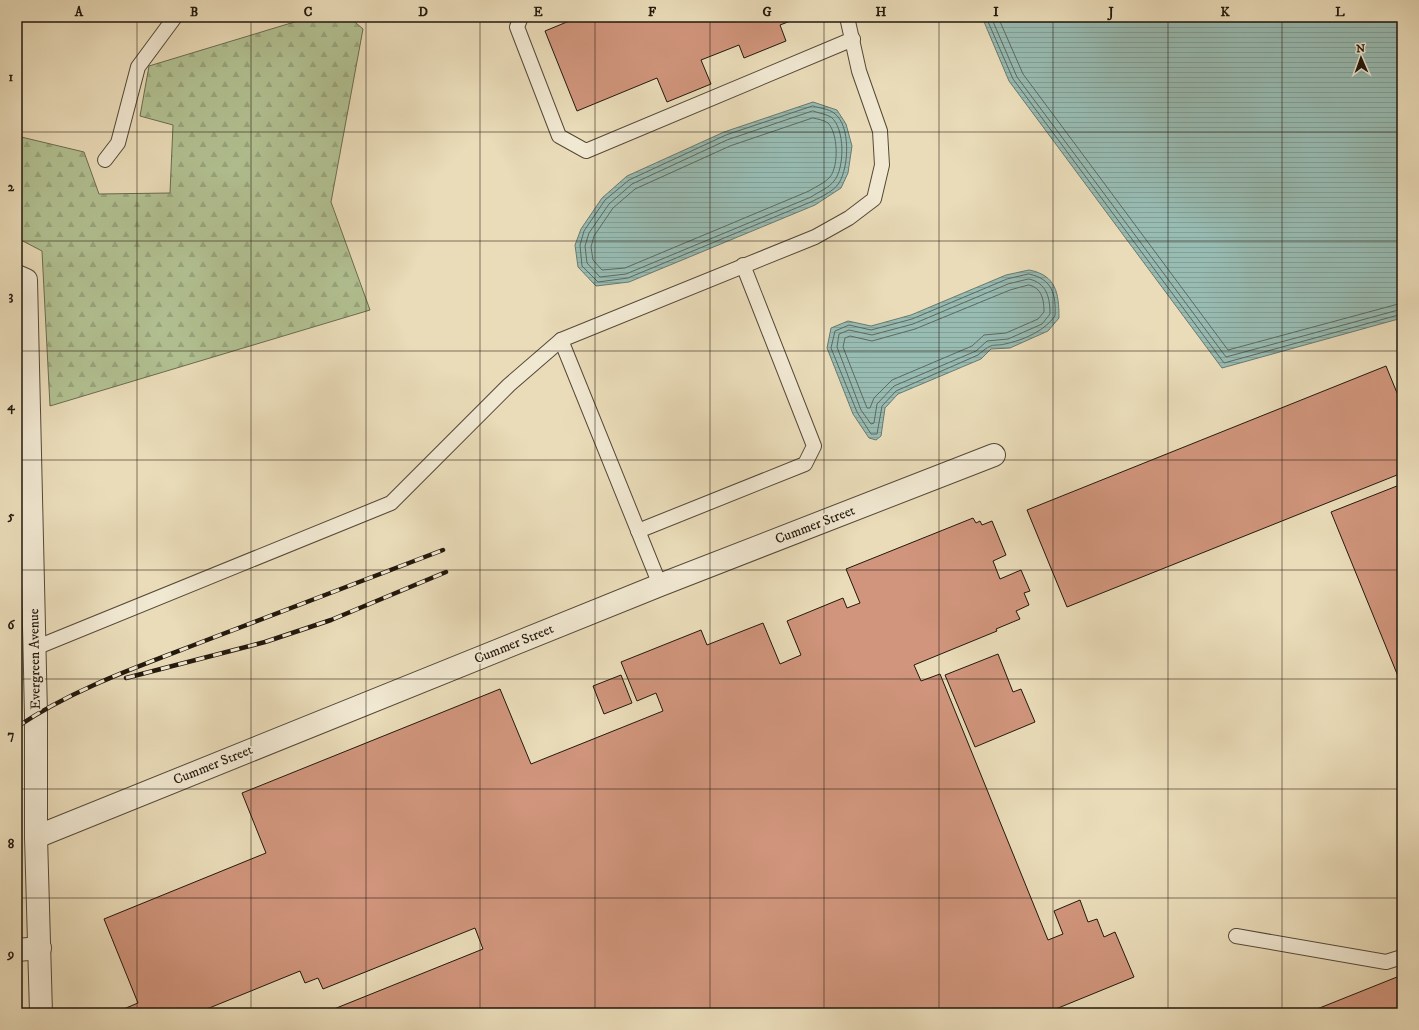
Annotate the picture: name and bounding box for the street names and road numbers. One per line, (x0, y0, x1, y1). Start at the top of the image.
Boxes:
street label: Cummer Street (772, 501, 858, 548)
street label: Evergreen Avenue (25, 608, 45, 710)
street label: Cummer Street (472, 620, 557, 668)
street label: Cummer Street (171, 741, 256, 789)

